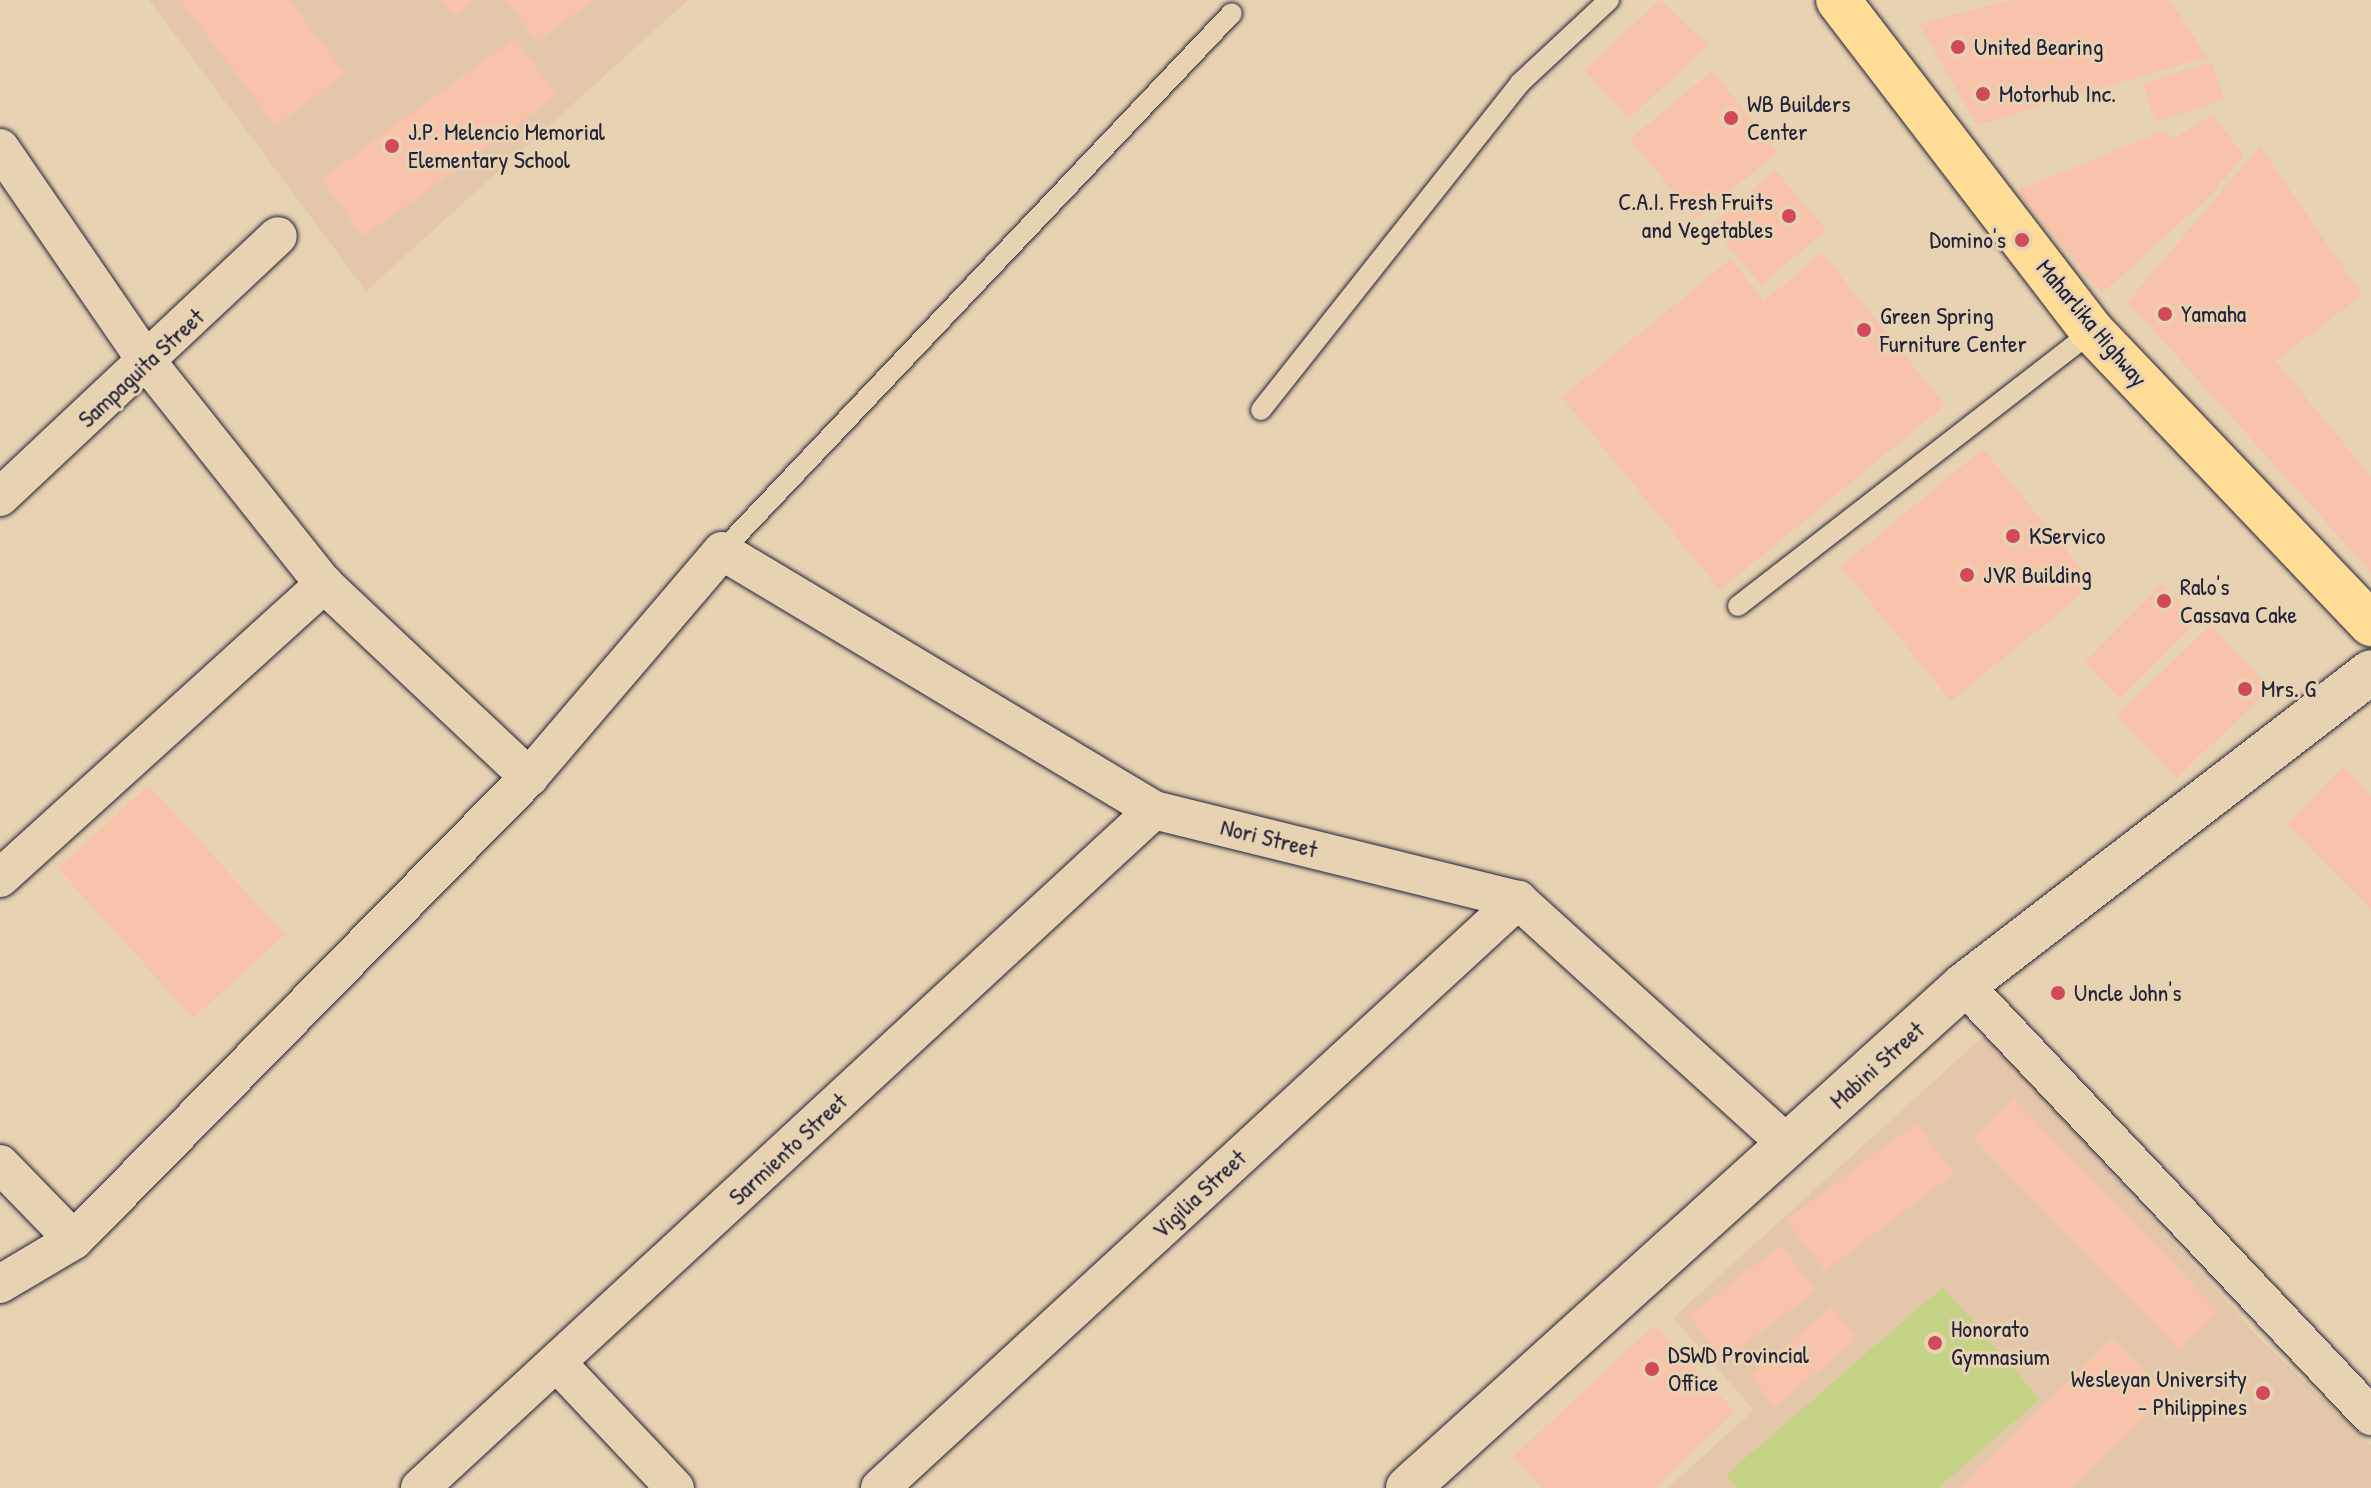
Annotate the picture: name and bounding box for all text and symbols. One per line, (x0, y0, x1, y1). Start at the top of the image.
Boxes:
place label: United Bearing (1974, 33, 2103, 61)
marker: United Bearing (1949, 38, 1967, 56)
place label: Motorhub Inc. (1999, 80, 2116, 108)
marker: Motorhub Inc. (1974, 85, 1992, 103)
place label: WB Builders Center (1747, 90, 1850, 146)
marker: WB Builders Center (1722, 109, 1740, 127)
place label: J.P. Melencio Memorial Elementary School (408, 118, 605, 174)
marker: J.P. Melencio Memorial Elementary School (383, 137, 401, 155)
place label: C.A.I. Fresh Fruits and Vegetables (1618, 188, 1773, 244)
marker: C.A.I. Fresh Fruits and Vegetables (1780, 207, 1798, 225)
place label: Domino's (1930, 226, 2006, 254)
marker: Domino's (2013, 231, 2031, 249)
street label: Maharlika Highway (2030, 254, 2154, 392)
place label: Yamaha (2181, 300, 2246, 328)
place label: Green Spring Furniture Center (1880, 302, 2027, 358)
street label: Sampaguita Street (72, 303, 210, 433)
marker: Yamaha (2156, 305, 2174, 323)
marker: Green Spring Furniture Center (1855, 321, 1873, 339)
place label: KServico (2029, 522, 2105, 550)
marker: KServico (2004, 527, 2022, 545)
place label: JVR Building (1983, 561, 2092, 589)
marker: JVR Building (1958, 566, 1976, 584)
place label: Ralo's Cassava Cake (2180, 573, 2297, 629)
marker: Ralo's Cassava Cake (2155, 592, 2173, 610)
place label: Mrs. G (2261, 675, 2316, 703)
marker: Mrs. G (2236, 680, 2254, 698)
street label: Nori Street (1218, 812, 1320, 864)
place label: Uncle John's (2074, 979, 2181, 1007)
marker: Uncle John's (2049, 984, 2067, 1002)
street label: Mabini Street (1824, 1015, 1930, 1115)
street label: Sarmiento Street (723, 1087, 853, 1211)
street label: Vigilia Street (1146, 1143, 1252, 1245)
place label: Honorato Gymnasium (1951, 1315, 2050, 1371)
marker: Honorato Gymnasium (1926, 1334, 1944, 1352)
place label: DSWD Provincial Office (1668, 1341, 1809, 1397)
marker: DSWD Provincial Office (1643, 1360, 1661, 1378)
place label: Wesleyan University - Philippines (2071, 1365, 2247, 1421)
marker: Wesleyan University - Philippines (2254, 1384, 2272, 1402)

